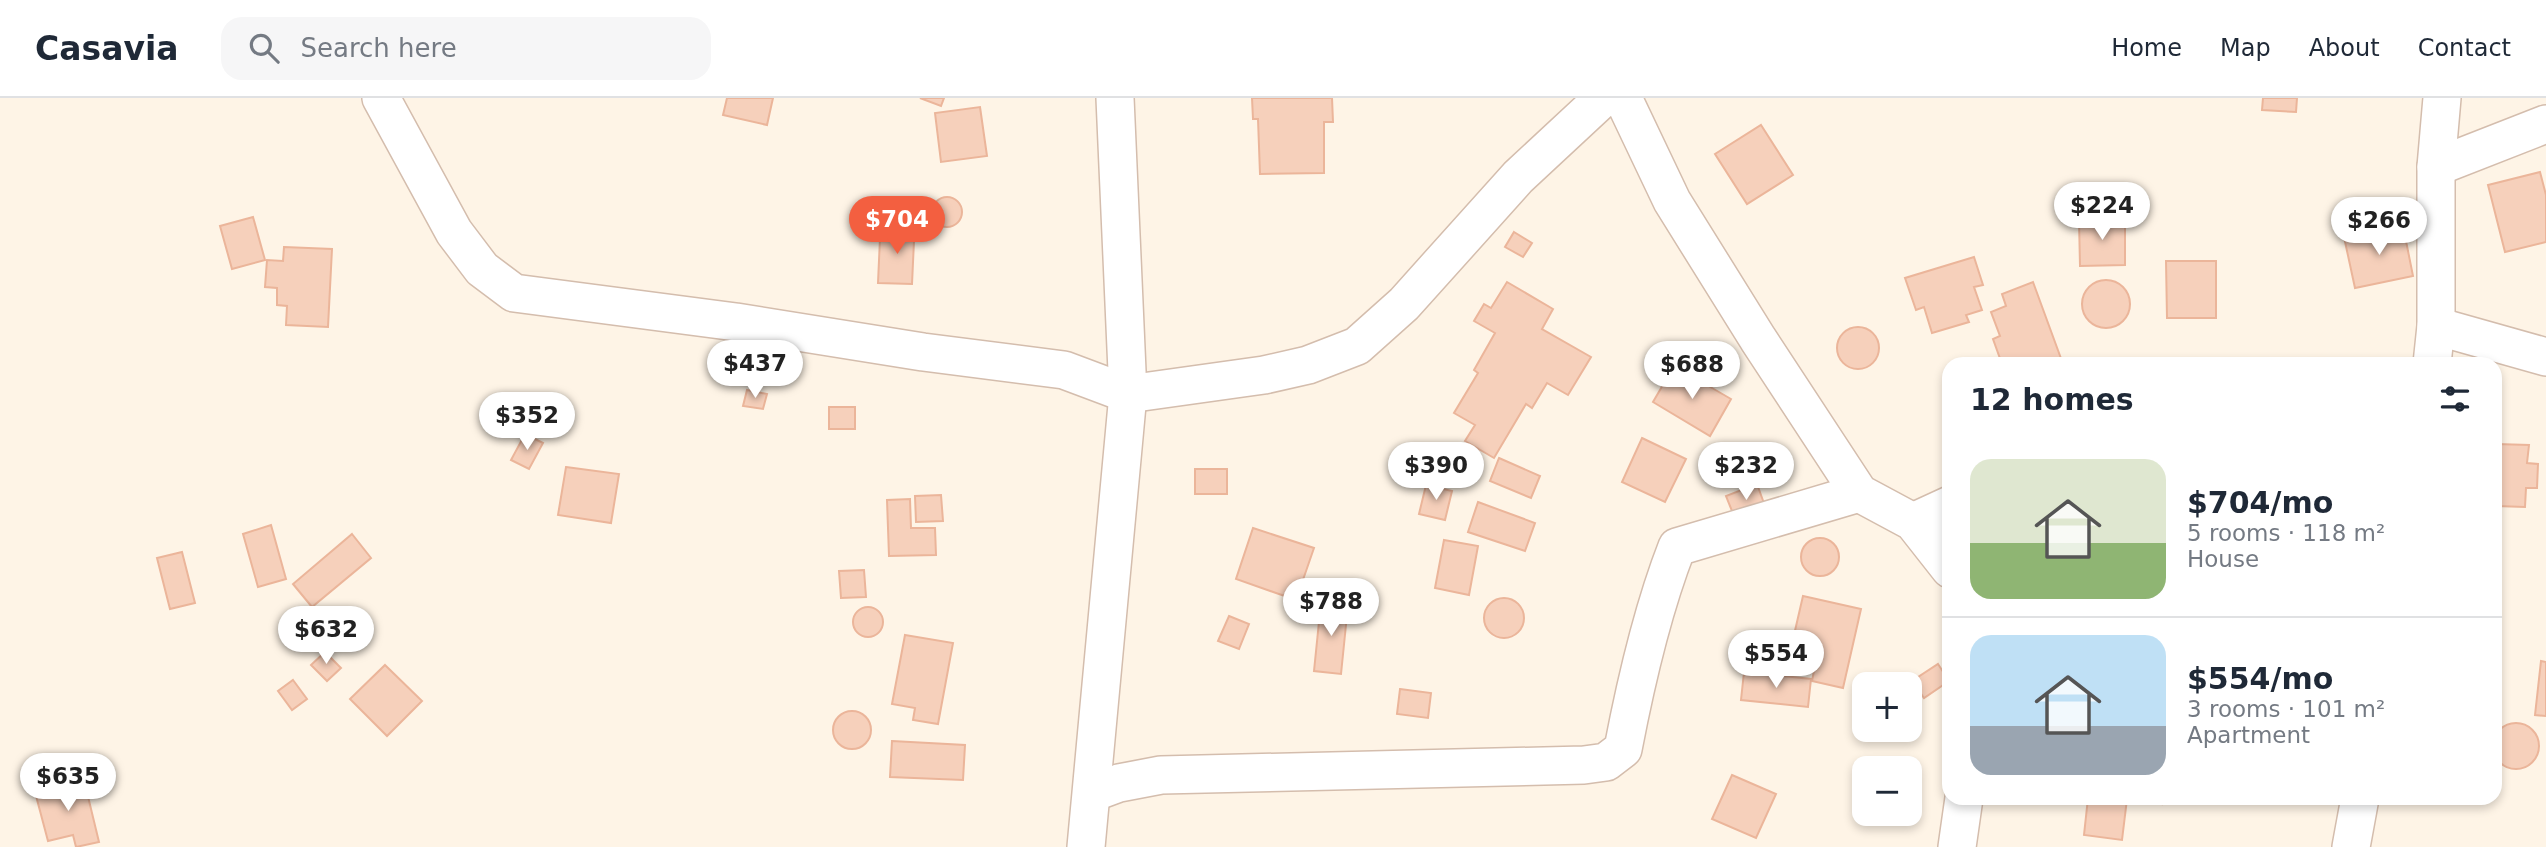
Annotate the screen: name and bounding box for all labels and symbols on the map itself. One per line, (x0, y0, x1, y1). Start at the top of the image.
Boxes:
pin: $224 (2061, 183, 2143, 242)
pin: $704 (856, 197, 938, 256)
pin: $266 (2338, 198, 2420, 257)
pin: $437 (714, 341, 796, 400)
pin: $688 (1651, 342, 1733, 401)
pin: $352 (486, 392, 568, 452)
pin: $390 (1395, 442, 1477, 502)
pin: $232 (1705, 442, 1787, 502)
pin: $788 (1290, 578, 1372, 638)
pin: $632 (285, 606, 367, 666)
pin: $554 (1735, 630, 1817, 690)
pin: $635 (27, 754, 109, 813)

